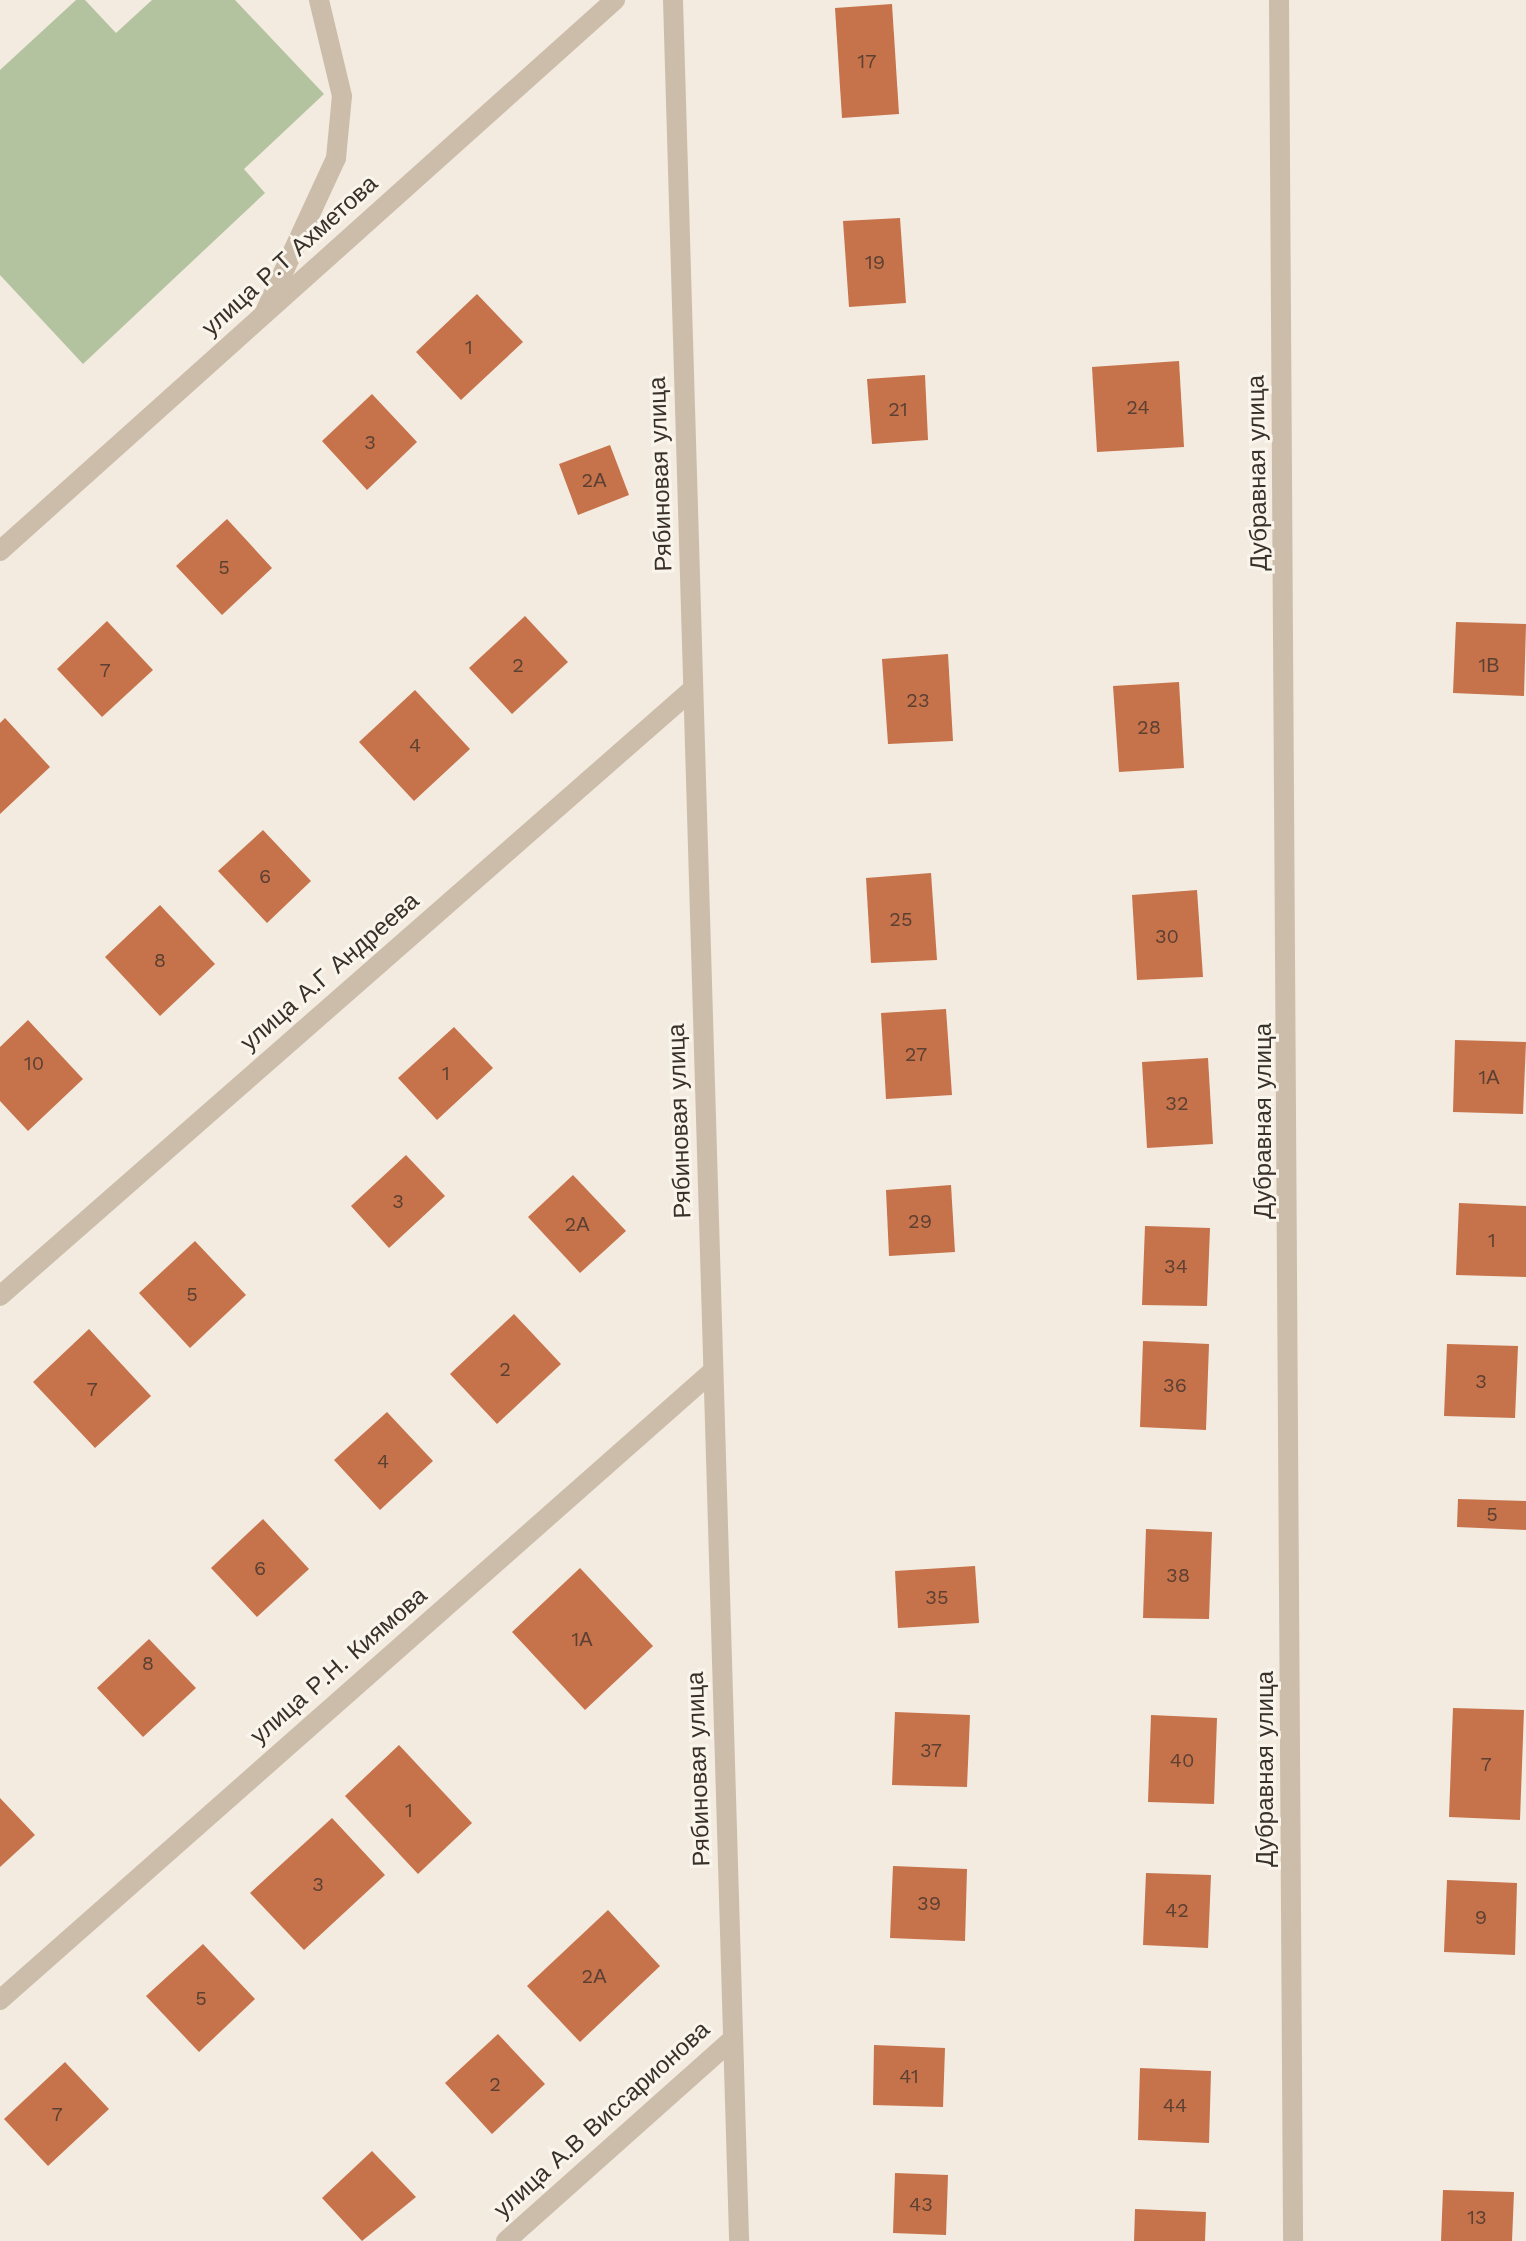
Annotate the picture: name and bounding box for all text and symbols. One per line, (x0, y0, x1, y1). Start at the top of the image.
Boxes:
house number: 17 (857, 49, 877, 73)
street label: улица Р.Т Ахметова (196, 170, 384, 342)
house number: 19 (865, 250, 885, 274)
house number: 1 (465, 335, 473, 359)
street label: Дубравная улица (1242, 375, 1274, 571)
street label: Рябиновая улица (643, 376, 679, 572)
house number: 24 (1126, 395, 1150, 419)
house number: 21 (888, 397, 908, 421)
house number: 3 (364, 430, 376, 454)
house number: 2А (582, 468, 606, 492)
house number: 5 (218, 555, 230, 579)
house number: 2 (512, 653, 524, 677)
house number: 1В (1478, 653, 1500, 677)
house number: 7 (99, 658, 111, 682)
house number: 23 (906, 688, 930, 712)
house number: 28 (1137, 715, 1161, 739)
house number: 4 (409, 733, 421, 757)
house number: 6 (259, 864, 271, 888)
street label: улица А.Г Андреева (235, 887, 425, 1057)
house number: 25 (889, 907, 913, 931)
house number: 30 (1155, 924, 1179, 948)
house number: 8 (154, 948, 166, 972)
street label: Рябиновая улица (662, 1023, 698, 1219)
street label: Дубравная улица (1250, 1023, 1278, 1219)
house number: 27 (905, 1042, 927, 1066)
house number: 10 (24, 1051, 44, 1075)
house number: 1 (442, 1061, 450, 1085)
house number: 1А (1478, 1065, 1500, 1089)
house number: 32 (1165, 1091, 1189, 1115)
house number: 3 (392, 1189, 404, 1213)
house number: 29 (908, 1209, 932, 1233)
house number: 2А (565, 1212, 589, 1236)
house number: 1 (1488, 1228, 1496, 1252)
house number: 34 (1164, 1254, 1188, 1278)
house number: 5 (186, 1282, 198, 1306)
house number: 2 (499, 1357, 511, 1381)
house number: 3 (1475, 1369, 1487, 1393)
house number: 36 (1163, 1373, 1187, 1397)
house number: 7 (86, 1377, 98, 1401)
house number: 4 (377, 1449, 389, 1473)
house number: 5 (1486, 1502, 1498, 1526)
house number: 6 (254, 1556, 266, 1580)
house number: 38 (1166, 1563, 1190, 1587)
street label: улица Р.Н. Киямова (245, 1581, 433, 1751)
house number: 35 (925, 1585, 949, 1609)
house number: 1А (571, 1627, 593, 1651)
house number: 8 (142, 1651, 154, 1675)
street label: Рябиновая улица (681, 1671, 717, 1867)
street label: Дубравная улица (1252, 1671, 1280, 1867)
house number: 37 (920, 1738, 942, 1762)
house number: 40 (1170, 1748, 1194, 1772)
house number: 7 (1480, 1752, 1492, 1776)
house number: 1 (405, 1798, 413, 1822)
house number: 3 (312, 1872, 324, 1896)
house number: 39 (917, 1891, 941, 1915)
house number: 42 (1165, 1898, 1189, 1922)
house number: 9 (1475, 1905, 1487, 1929)
house number: 2А (582, 1964, 606, 1988)
house number: 5 (195, 1986, 207, 2010)
street label: улица А.В Виссарионова (488, 2016, 716, 2224)
house number: 41 (899, 2064, 919, 2088)
house number: 2 (489, 2072, 501, 2096)
house number: 44 (1163, 2093, 1187, 2117)
house number: 7 (51, 2102, 63, 2126)
house number: 43 (909, 2192, 933, 2216)
house number: 13 (1467, 2205, 1487, 2229)

